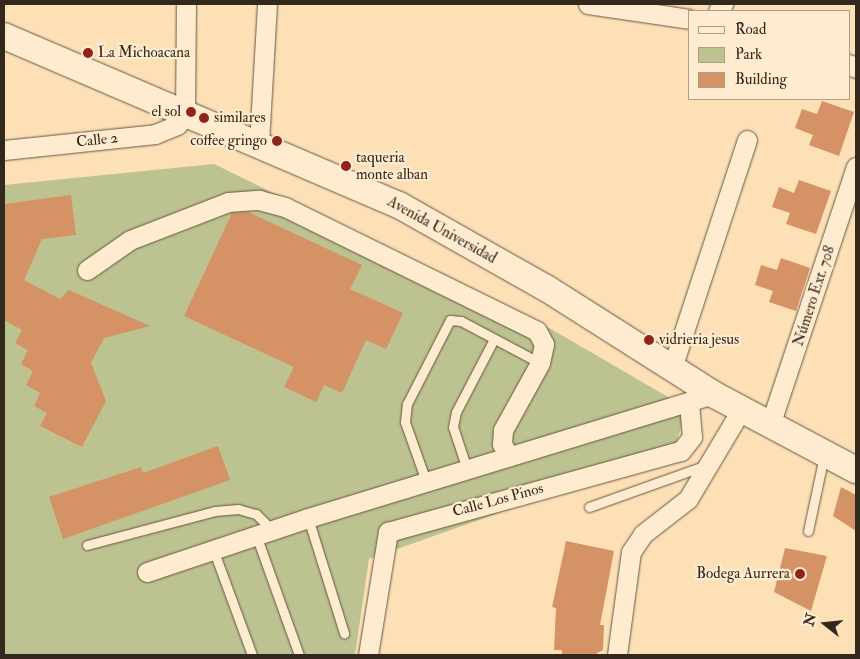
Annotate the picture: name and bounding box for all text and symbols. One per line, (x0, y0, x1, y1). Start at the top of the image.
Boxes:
legend (688, 10, 850, 100)
text: Road (735, 20, 766, 39)
place label: La Michoacana (98, 44, 190, 62)
text: Park (735, 45, 762, 64)
marker: La Michoacana (82, 47, 94, 59)
text: Building (735, 70, 787, 89)
place label: el sol (152, 103, 181, 121)
marker: el sol (185, 106, 197, 118)
place label: similares (214, 109, 266, 127)
marker: similares (198, 112, 210, 124)
street label: Calle 2 (75, 129, 119, 151)
place label: coffee gringo (190, 132, 267, 150)
marker: coffee gringo (271, 135, 283, 147)
place label: taqueria monte alban (356, 148, 428, 183)
marker: taqueria monte alban (340, 160, 352, 172)
street label: Avenida Universidad (384, 193, 500, 267)
street label: Número Ext. 708 (789, 243, 839, 349)
place label: vidrieria jesus (659, 331, 739, 349)
marker: vidrieria jesus (643, 334, 655, 346)
street label: Calle Los Pinos (451, 479, 545, 521)
place label: Bodega Aurrera (696, 565, 790, 583)
marker: Bodega Aurrera (794, 568, 806, 580)
north arrow (800, 599, 850, 649)
text: N (800, 611, 820, 628)

